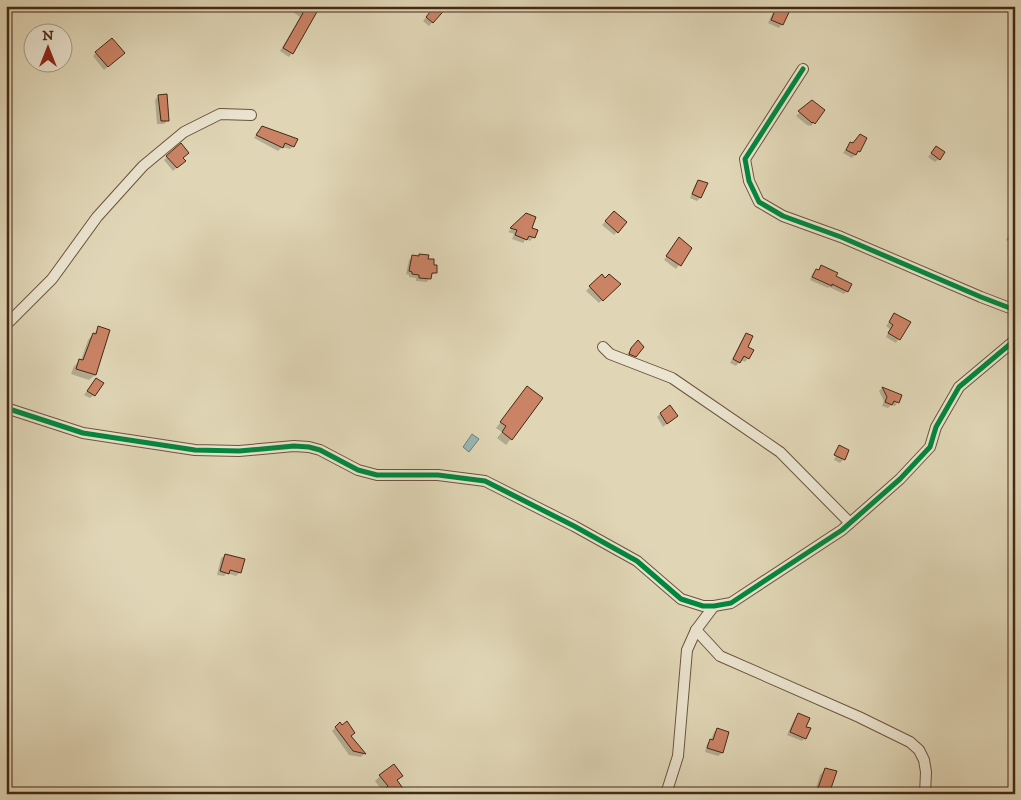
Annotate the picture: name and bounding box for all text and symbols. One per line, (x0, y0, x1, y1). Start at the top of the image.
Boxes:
north arrow (22, 22, 72, 72)
text: N (42, 27, 54, 45)

